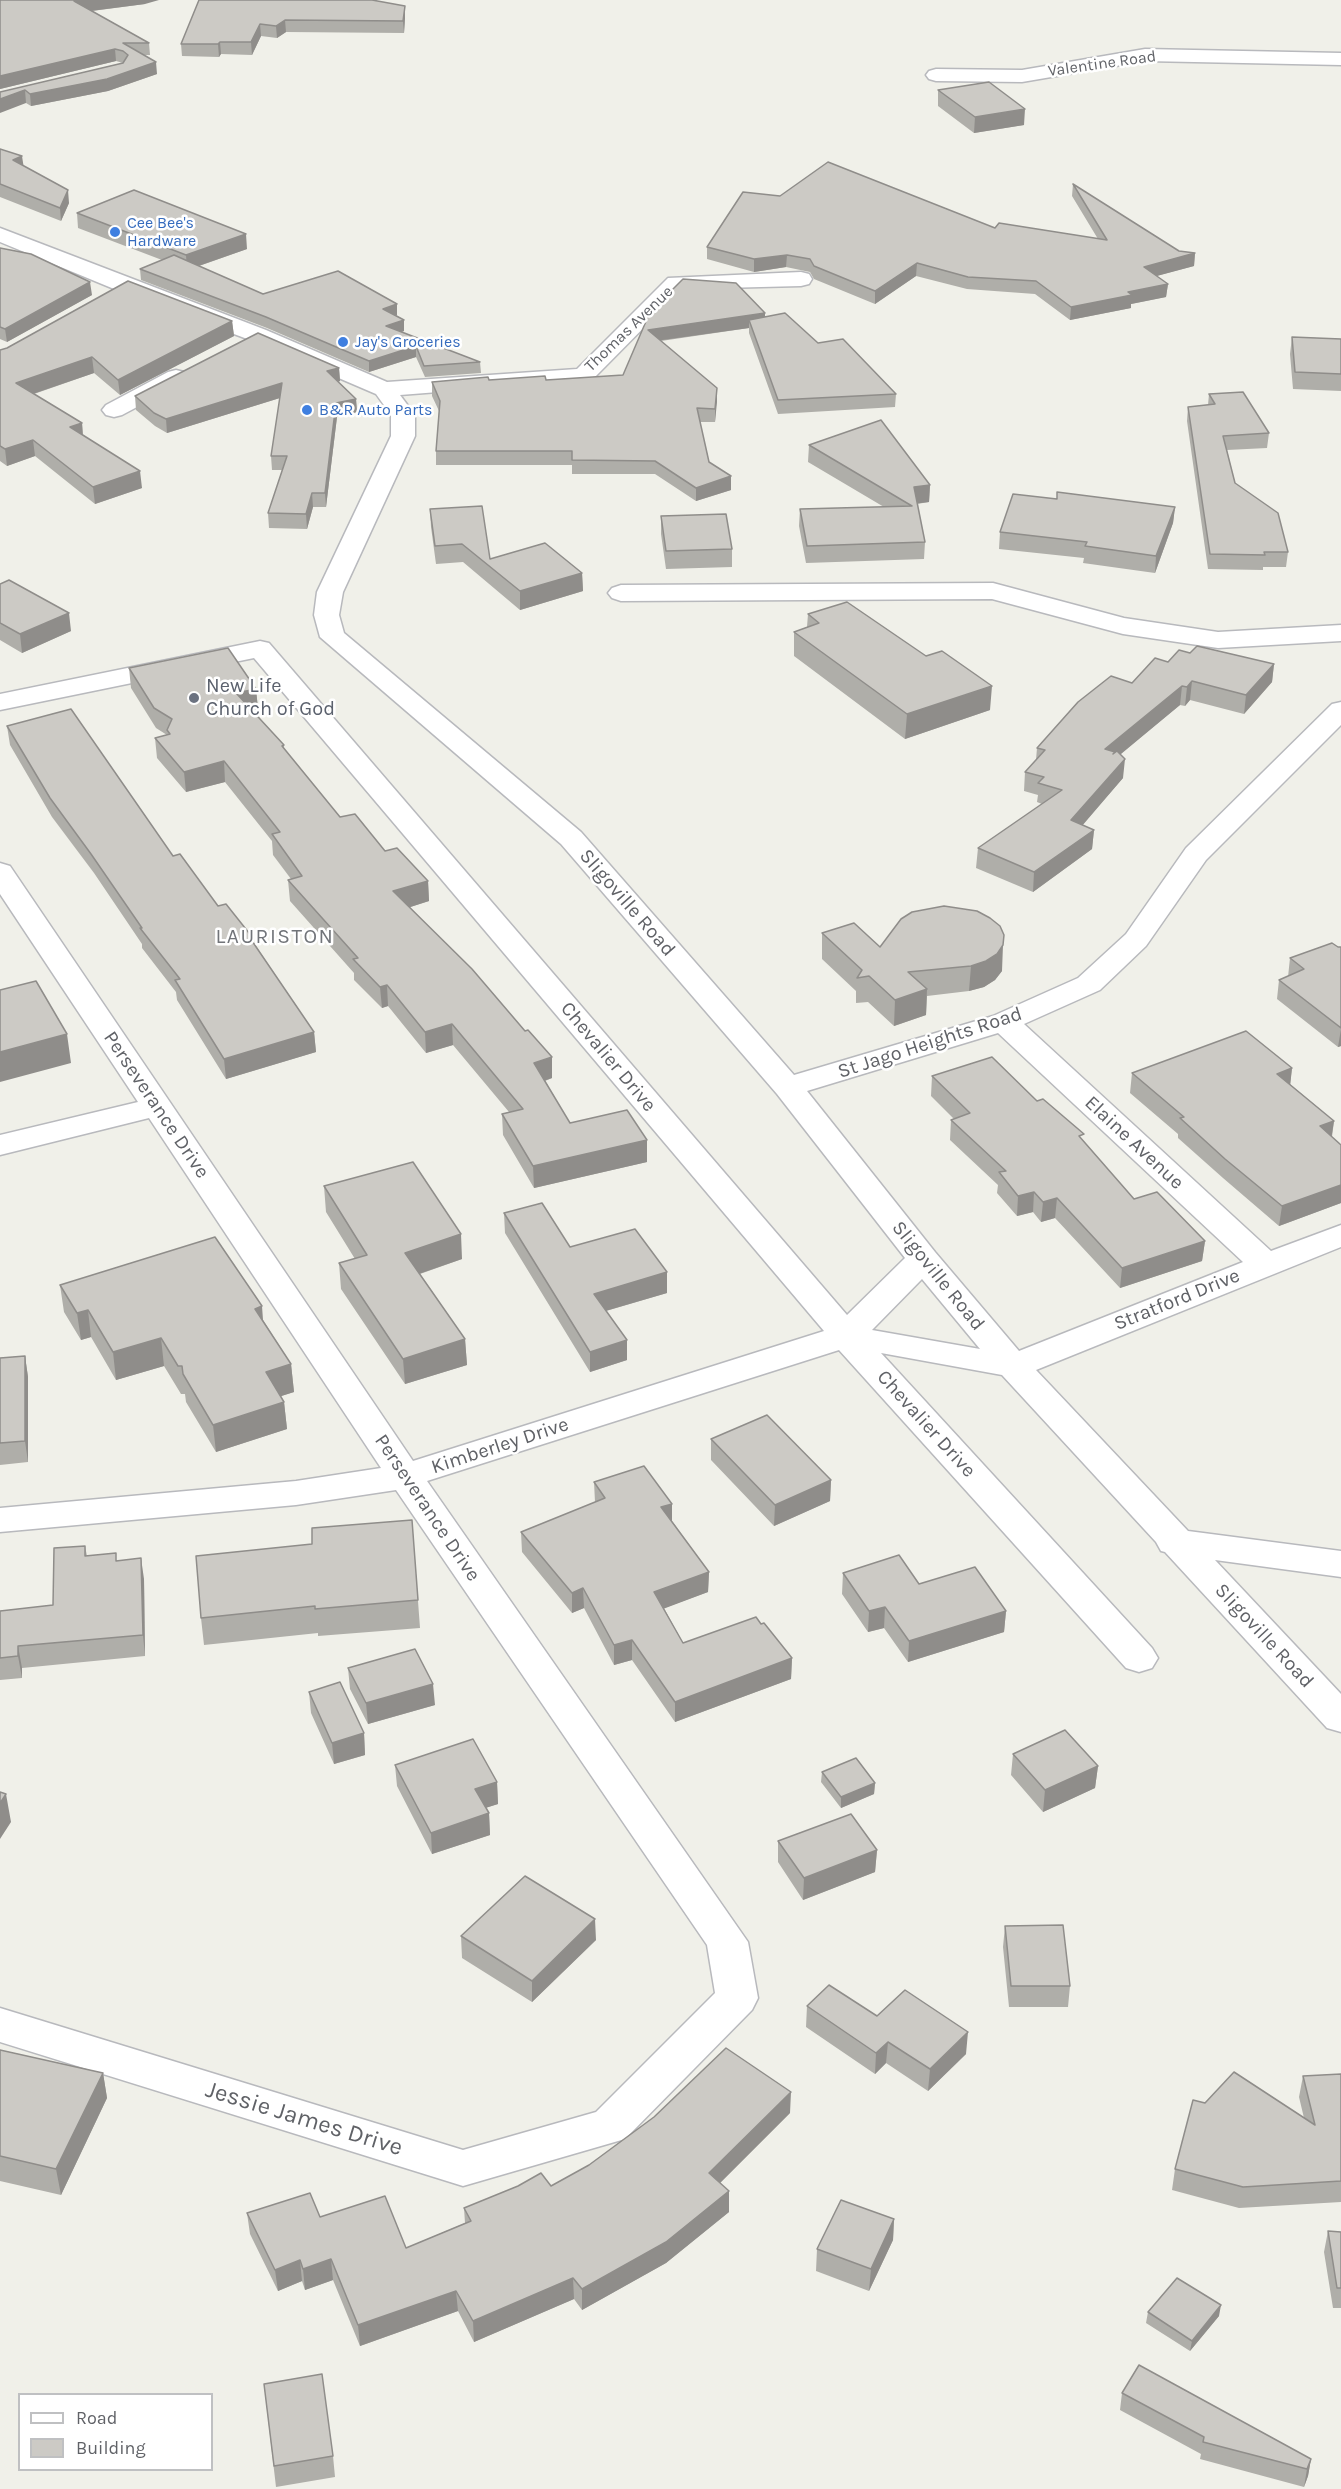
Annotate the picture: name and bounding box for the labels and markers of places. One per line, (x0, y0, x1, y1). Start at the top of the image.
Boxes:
place label: Cee Bee's Hardware (127, 213, 196, 251)
marker: Cee Bee's Hardware (108, 225, 122, 239)
place label: Jay's Groceries (355, 332, 461, 352)
marker: Jay's Groceries (336, 335, 350, 349)
place label: B&R Auto Parts (319, 400, 432, 420)
marker: B&R Auto Parts (300, 403, 314, 417)
place label: New Life Church of God (206, 674, 335, 721)
marker: New Life Church of God (187, 691, 201, 705)

